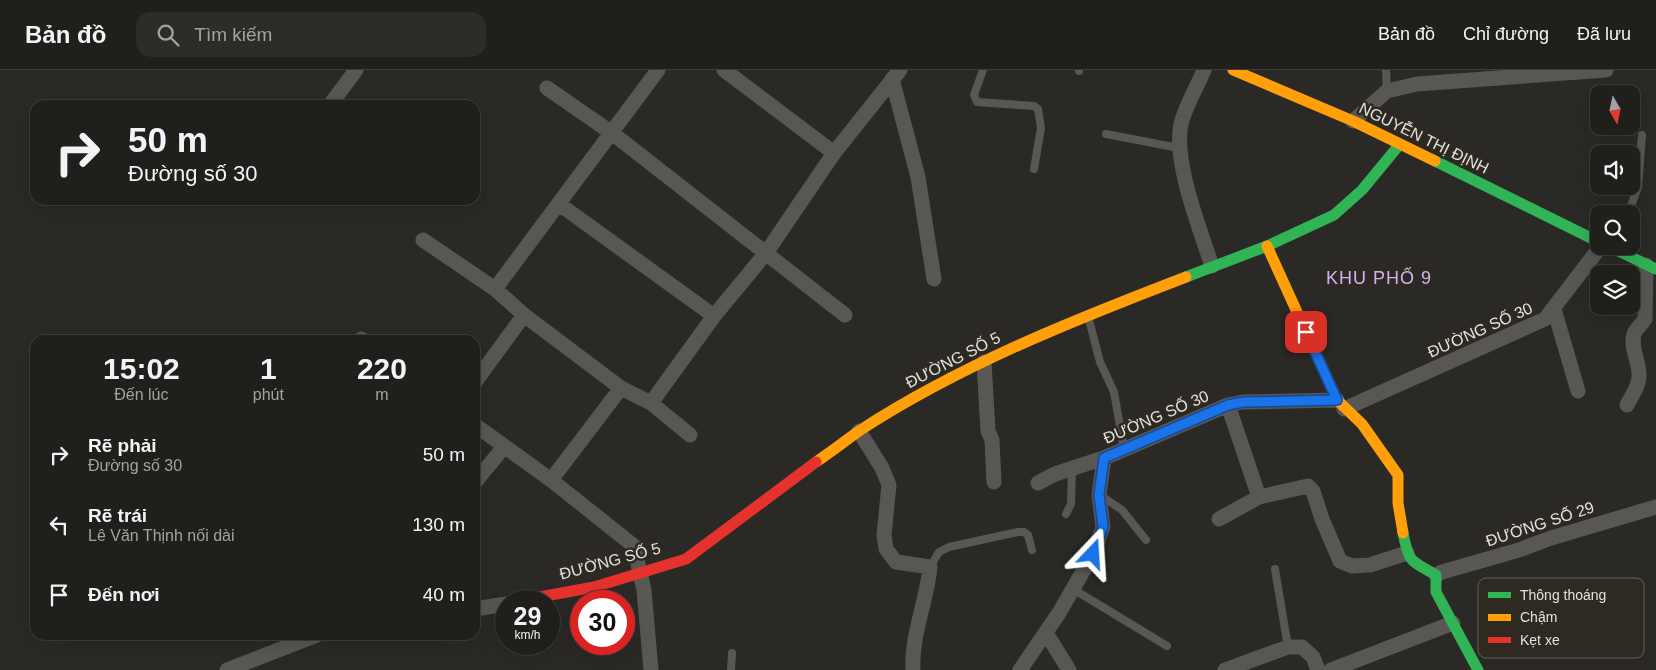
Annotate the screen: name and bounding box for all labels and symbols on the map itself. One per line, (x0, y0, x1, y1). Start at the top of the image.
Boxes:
north arrow (1590, 85, 1640, 135)
street label: NGUYỄN THỊ ĐỊNH (1356, 98, 1492, 177)
district label: KHU PHỐ 9 (1326, 267, 1432, 288)
street label: ĐƯỜNG SỐ 30 (1424, 297, 1535, 361)
pin (1285, 311, 1327, 353)
street label: ĐƯỜNG SỐ 5 (902, 327, 1003, 391)
street label: ĐƯỜNG SỐ 30 (1100, 385, 1211, 447)
street label: ĐƯỜNG SỐ 29 (1483, 497, 1596, 550)
position arrow (1066, 527, 1118, 579)
street label: ĐƯỜNG SỐ 5 (557, 537, 662, 583)
legend (1478, 578, 1644, 658)
text: Thông thoáng (1520, 587, 1606, 603)
speed limit sign: 30 (570, 590, 635, 655)
text: Chậm (1520, 609, 1557, 625)
text: Kẹt xe (1520, 632, 1560, 648)

